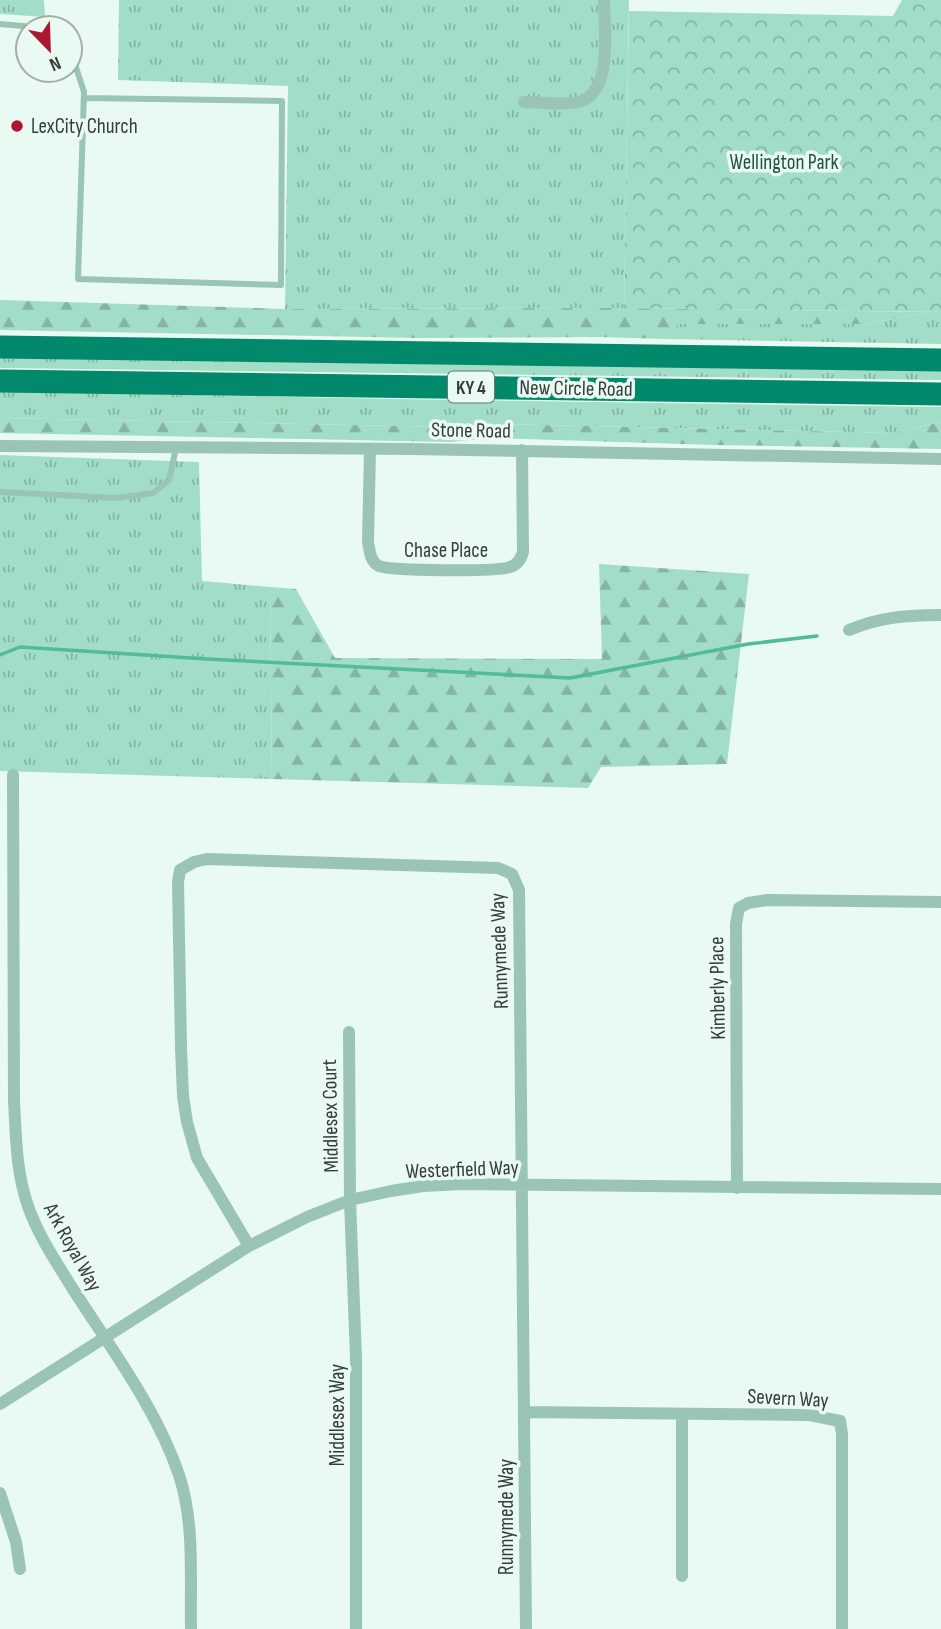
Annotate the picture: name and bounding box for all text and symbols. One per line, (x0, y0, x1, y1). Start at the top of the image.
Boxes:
north arrow (14, 14, 84, 84)
text: N (46, 51, 64, 76)
place label: LexCity Church (31, 114, 138, 139)
marker: LexCity Church (9, 118, 25, 134)
park label: Wellington Park (729, 150, 839, 175)
road number: KY 4 (448, 372, 494, 402)
street label: New Circle Road (519, 375, 633, 402)
street label: Stone Road (431, 417, 511, 444)
street label: Chase Place (404, 538, 488, 563)
street label: Runnymede Way (485, 893, 514, 1009)
street label: Kimberly Place (704, 936, 731, 1040)
street label: Middlesex Court (317, 1059, 344, 1173)
street label: Westerfield Way (405, 1155, 519, 1184)
street label: Ark Royal Way (38, 1198, 107, 1296)
street label: Middlesex Way (325, 1364, 350, 1466)
street label: Severn Way (747, 1384, 829, 1413)
street label: Runnymede Way (494, 1459, 519, 1575)

